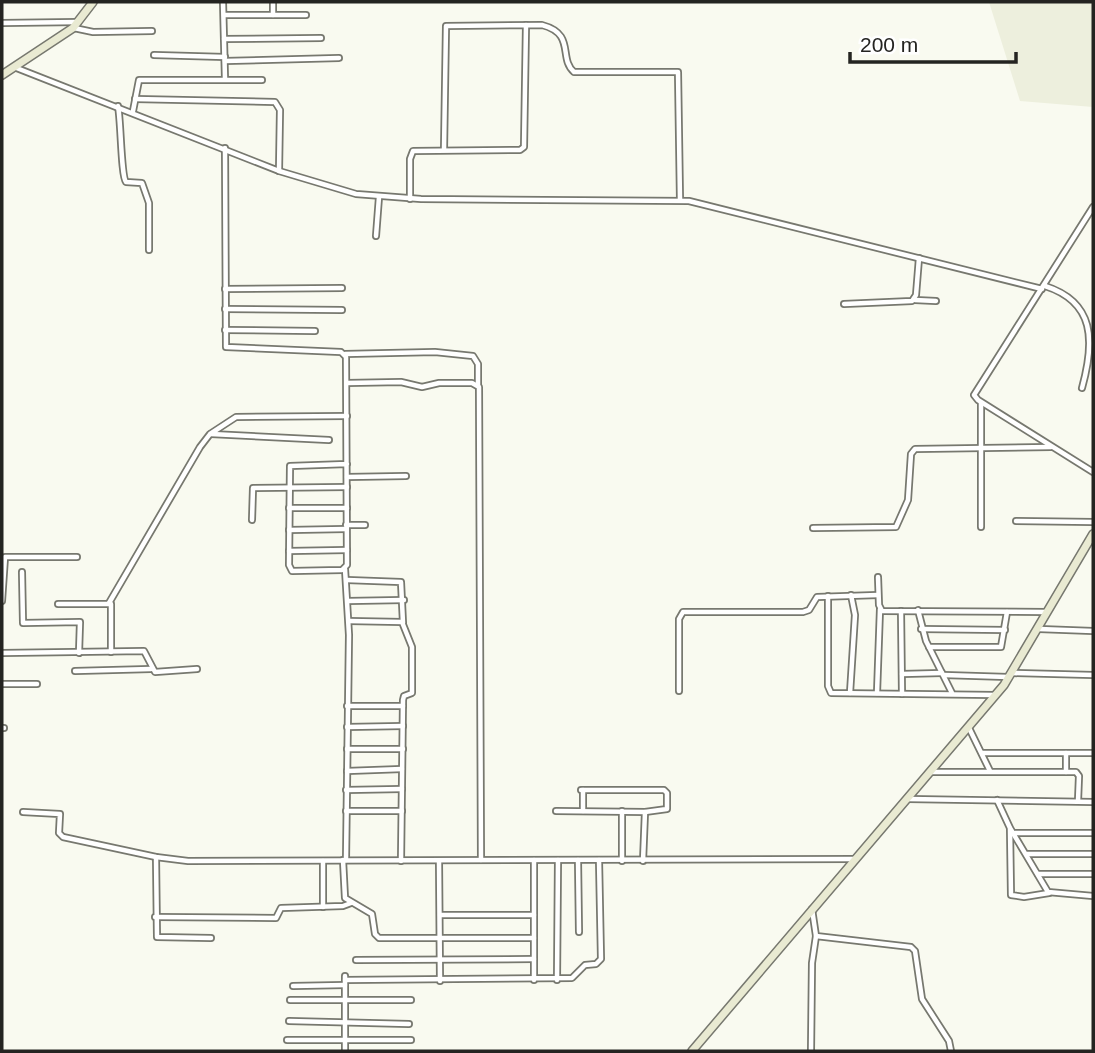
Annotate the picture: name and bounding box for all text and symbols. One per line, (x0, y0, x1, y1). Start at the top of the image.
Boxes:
scale bar (850, 21, 1016, 65)
text: 200 m (860, 33, 918, 56)

